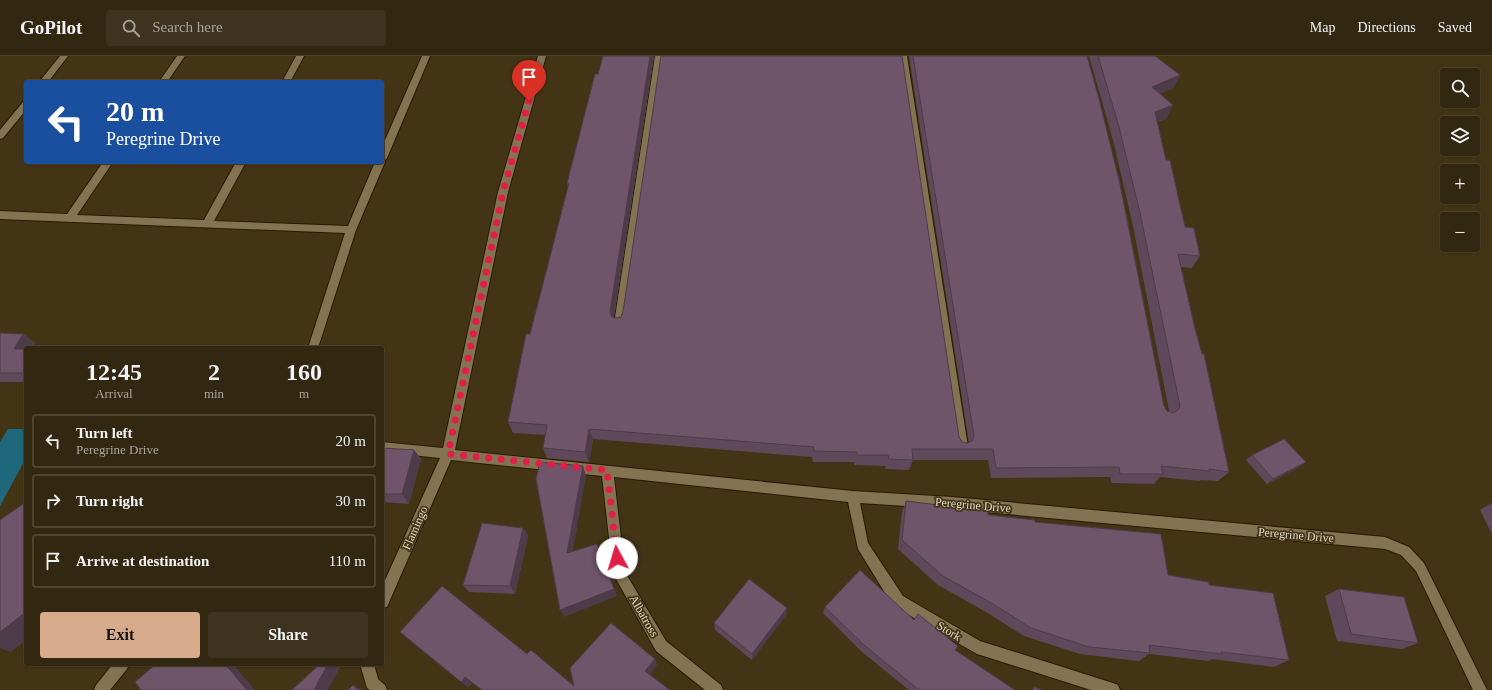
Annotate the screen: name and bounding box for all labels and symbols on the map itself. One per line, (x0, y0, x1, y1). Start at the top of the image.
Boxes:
pin (512, 60, 546, 101)
street label: Peregrine Drive (934, 495, 1012, 515)
street label: Flamingo (399, 504, 431, 552)
street label: Peregrine Drive (1257, 525, 1335, 545)
position arrow (596, 537, 638, 579)
street label: Albatross (626, 593, 662, 640)
street label: Stork (934, 618, 964, 644)

